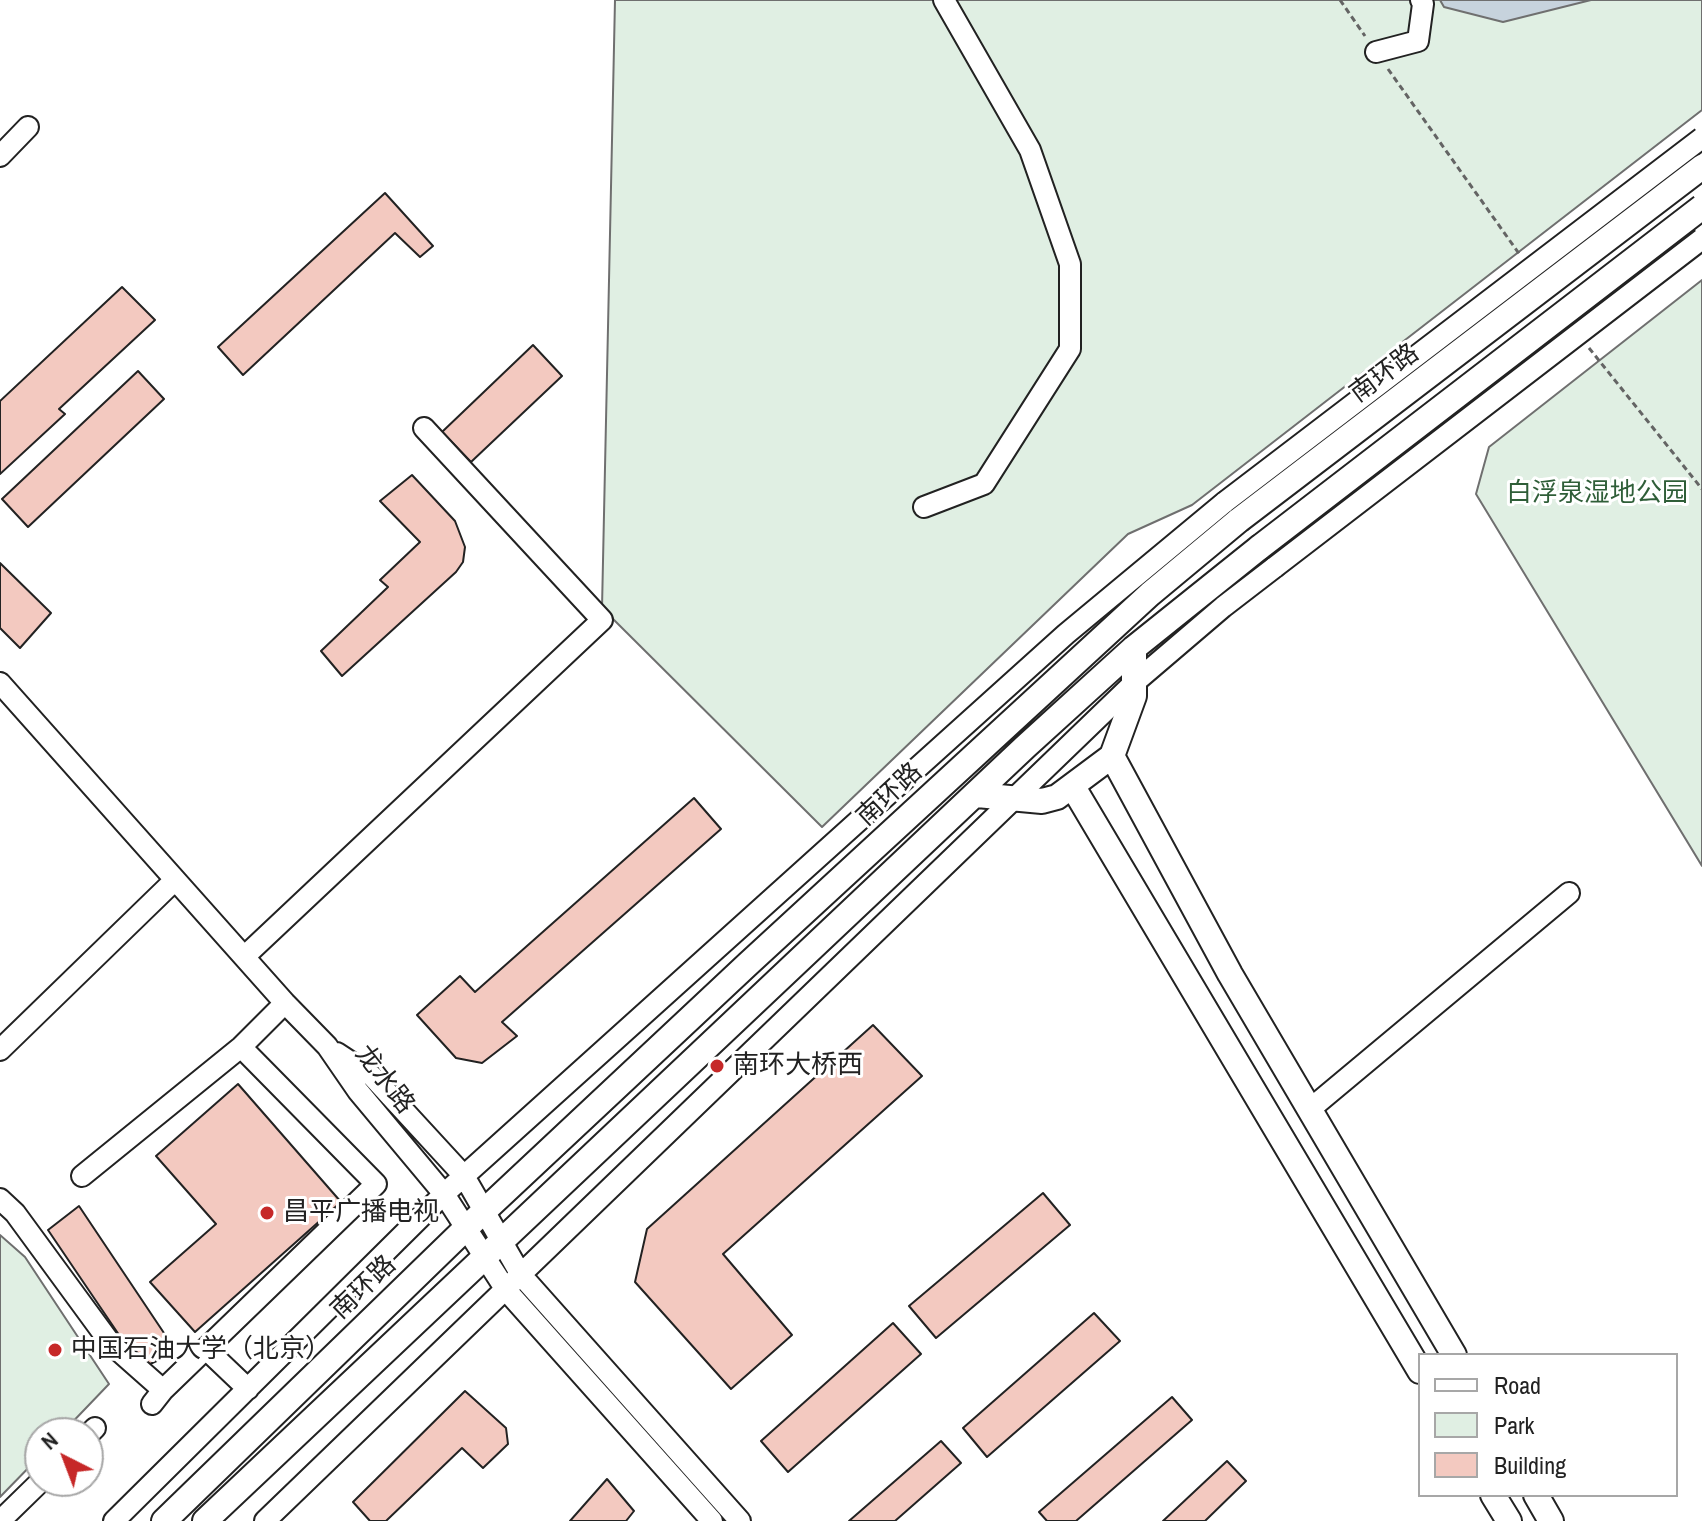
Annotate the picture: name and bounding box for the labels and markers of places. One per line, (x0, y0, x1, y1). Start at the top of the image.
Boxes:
place label: 南环大桥西 (733, 1050, 863, 1082)
marker: 南环大桥西 (708, 1057, 726, 1075)
place label: 昌平广播电视 (283, 1197, 439, 1229)
marker: 昌平广播电视 (258, 1204, 276, 1222)
place label: 中国石油大学（北京） (71, 1334, 331, 1366)
marker: 中国石油大学（北京） (46, 1341, 64, 1359)

